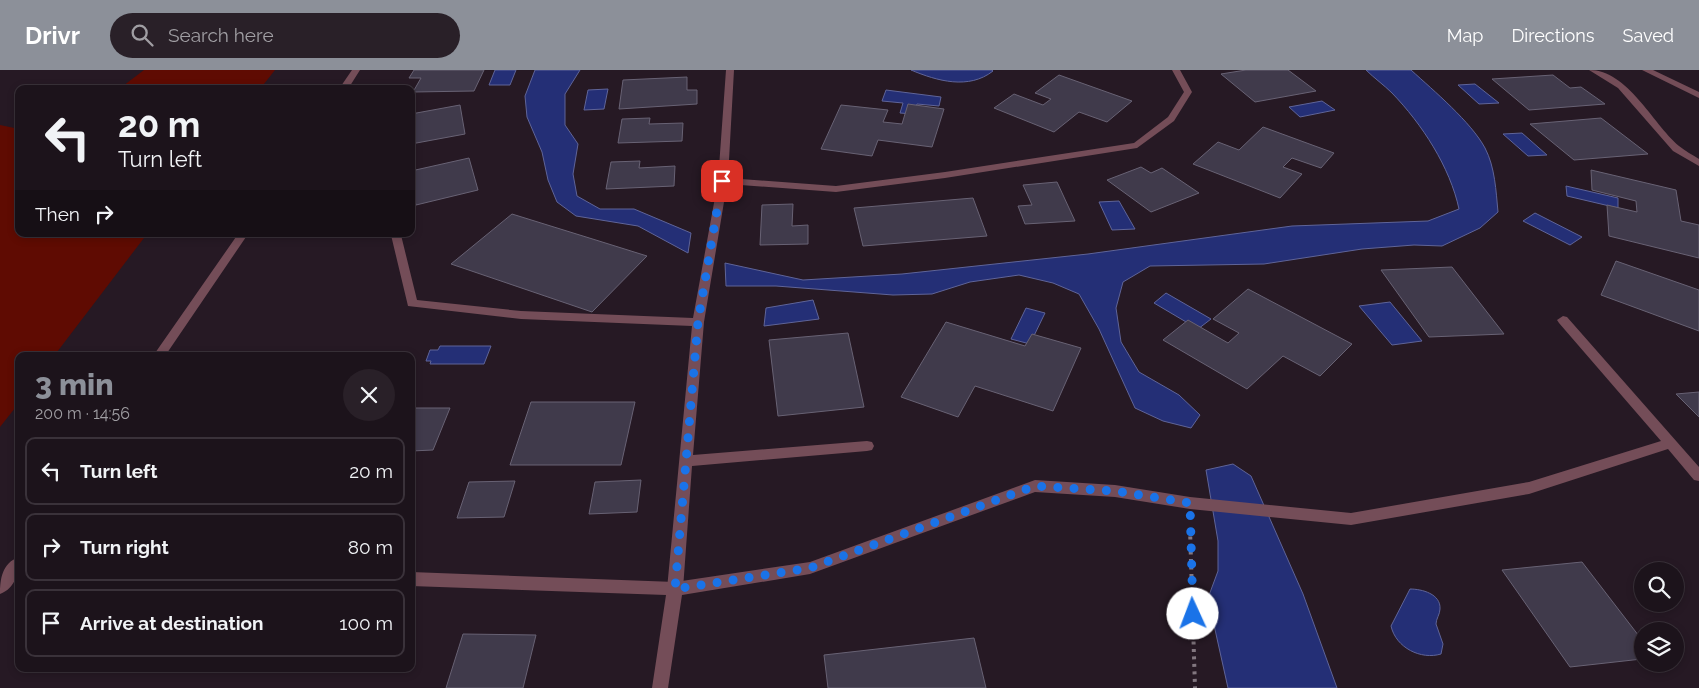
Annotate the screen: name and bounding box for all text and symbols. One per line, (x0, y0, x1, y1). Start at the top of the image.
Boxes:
search box (110, 13, 460, 58)
text: Drivr (25, 21, 80, 50)
icon: search (128, 21, 156, 49)
text: Search here (168, 24, 274, 46)
text: Map (1447, 25, 1483, 46)
text: Directions (1511, 25, 1595, 46)
text: Saved (1623, 25, 1674, 46)
text: 20 m (118, 104, 200, 145)
icon: left (35, 105, 100, 170)
text: Turn left (118, 146, 202, 172)
pin (701, 160, 743, 202)
icon: arrive (708, 167, 736, 195)
icon: right (90, 200, 118, 228)
text: Then (35, 203, 80, 225)
text: 3 min (35, 367, 114, 402)
button: close (343, 369, 395, 421)
text: 200 m · 14:56 (35, 404, 130, 423)
icon: left (37, 457, 65, 485)
text: Turn left (80, 460, 157, 482)
text: 20 m (349, 460, 393, 482)
icon: right (37, 533, 65, 561)
text: Turn right (80, 536, 169, 558)
text: 80 m (348, 536, 393, 558)
map controls (1634, 562, 1684, 672)
button: search (1634, 562, 1684, 612)
position arrow (1166, 587, 1218, 639)
icon: arrive (37, 609, 65, 637)
text: Arrive at destination (80, 612, 264, 634)
text: 100 m (339, 612, 393, 634)
button: layers (1634, 622, 1684, 672)

